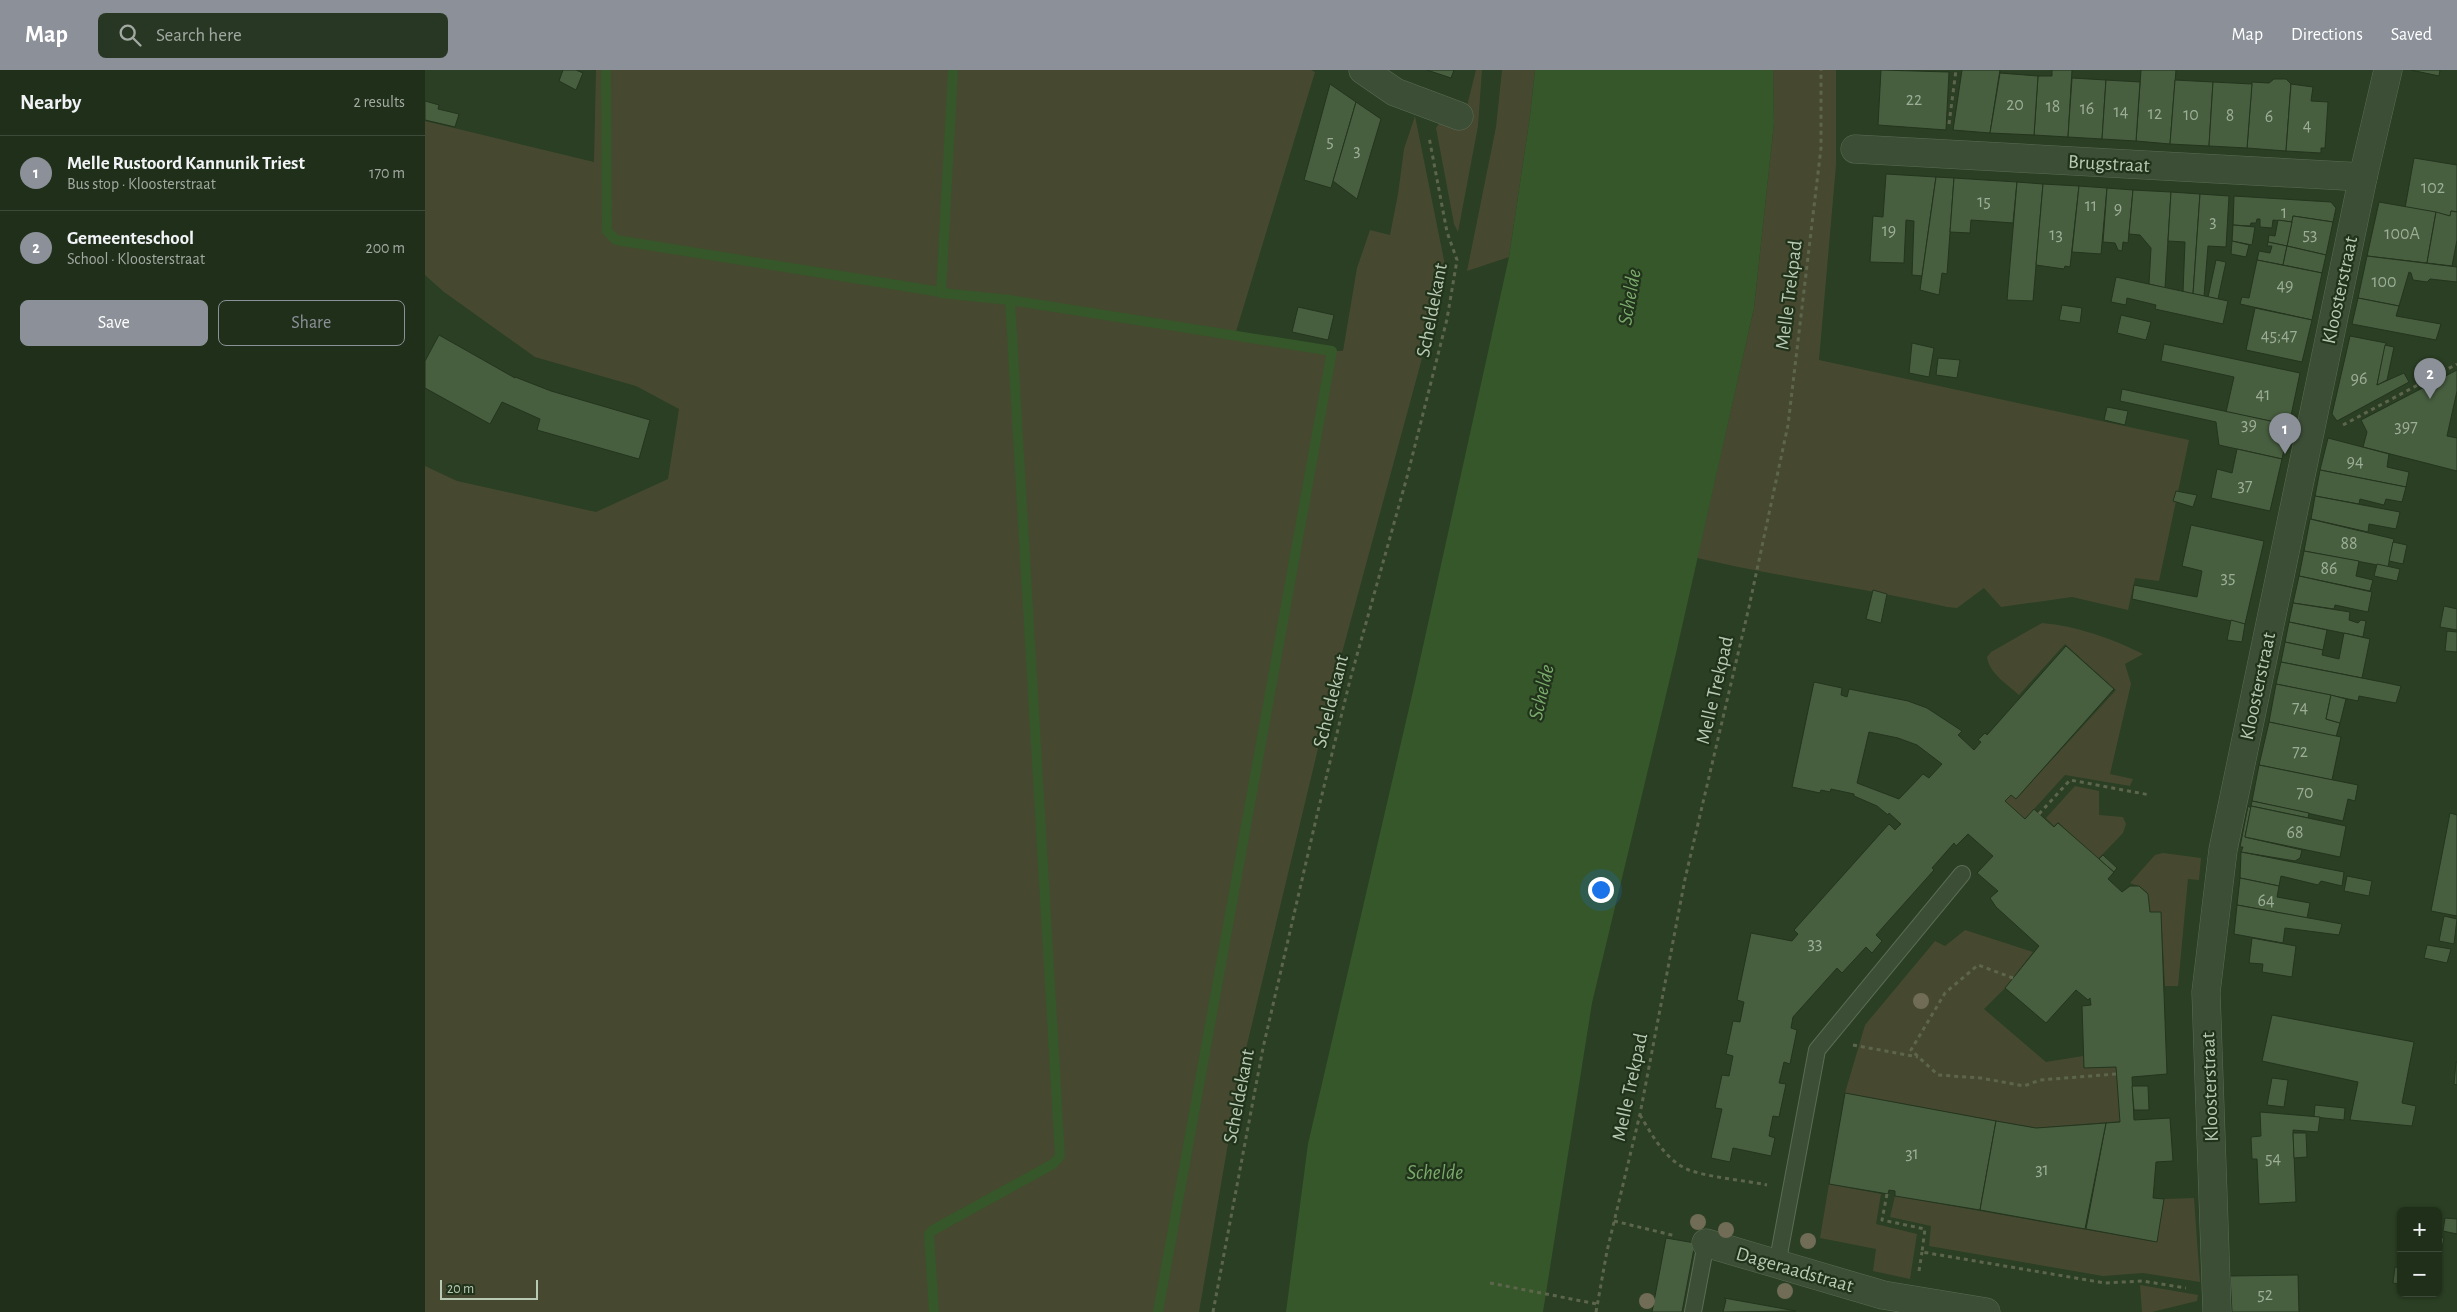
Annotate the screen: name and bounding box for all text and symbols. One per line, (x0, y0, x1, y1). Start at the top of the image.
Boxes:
search box (98, 13, 448, 58)
icon: search (116, 21, 144, 49)
text: Map (25, 23, 68, 47)
text: Search here (156, 26, 242, 45)
text: Map (2232, 26, 2263, 44)
text: Directions (2291, 26, 2363, 44)
text: Saved (2391, 26, 2432, 44)
house number: 22 (1906, 91, 1922, 109)
text: Nearby (20, 92, 81, 113)
text: 2 results (353, 94, 405, 110)
house number: 20 (2006, 96, 2024, 114)
house number: 18 (2046, 98, 2060, 116)
house number: 16 (2080, 100, 2094, 118)
house number: 14 (2114, 103, 2129, 121)
house number: 12 (2148, 105, 2162, 123)
house number: 10 (2183, 106, 2199, 124)
house number: 8 (2226, 107, 2234, 125)
house number: 6 (2265, 108, 2273, 126)
house number: 4 (2303, 117, 2312, 135)
house number: 5 (1326, 133, 1334, 151)
house number: 3 (1353, 142, 1361, 160)
street label: Brugstraat (2068, 152, 2151, 176)
text: Melle Rustoord Kannunik Triest (67, 154, 305, 173)
text: 1 (33, 165, 39, 181)
text: 170 m (369, 165, 405, 181)
text: Bus stop · Kloosterstraat (67, 176, 216, 192)
house number: 102 (2421, 179, 2445, 197)
house number: 15 (1977, 193, 1991, 211)
house number: 11 (2085, 197, 2097, 215)
house number: 9 (2114, 200, 2122, 218)
house number: 1 (2281, 204, 2287, 222)
house number: 3 (2209, 213, 2217, 231)
house number: 19 (1882, 222, 1896, 240)
house number: 100A (2384, 225, 2420, 243)
house number: 13 (2049, 226, 2063, 244)
house number: 53 (2303, 226, 2317, 244)
text: Gemeenteschool (67, 229, 194, 248)
street label: Kloosterstraat (2319, 234, 2361, 346)
street label: Melle Trekpad (1772, 239, 1806, 351)
text: 2 (32, 240, 40, 256)
text: 200 m (365, 240, 405, 256)
text: School · Kloosterstraat (67, 251, 205, 267)
street label: Scheldekant (1413, 261, 1451, 359)
water label: Schelde (1614, 267, 1645, 327)
house number: 100 (2371, 273, 2397, 291)
house number: 49 (2276, 277, 2294, 295)
button: Save (20, 300, 208, 346)
button: Share (218, 300, 405, 346)
house number: 45;47 (2261, 327, 2297, 345)
pin: 2 (2414, 358, 2446, 399)
house number: 96 (2351, 370, 2367, 388)
house number: 41 (2256, 386, 2270, 404)
pin: 1 (2269, 413, 2301, 454)
house number: 39 (2241, 416, 2257, 434)
house number: 397 (2394, 418, 2418, 436)
house number: 94 (2346, 453, 2364, 471)
house number: 37 (2238, 477, 2252, 495)
house number: 88 (2340, 535, 2358, 553)
house number: 86 (2321, 560, 2338, 578)
house number: 35 (2221, 569, 2235, 587)
street label: Kloosterstraat (2237, 630, 2279, 742)
street label: Melle Trekpad (1693, 634, 1737, 746)
street label: Scheldekant (1310, 652, 1352, 750)
water label: Schelde (1525, 662, 1558, 722)
house number: 74 (2292, 699, 2308, 717)
house number: 72 (2292, 743, 2308, 761)
house number: 70 (2296, 784, 2314, 802)
house number: 68 (2287, 824, 2304, 842)
your location (1588, 877, 1614, 903)
house number: 64 (2257, 892, 2275, 910)
house number: 33 (1808, 935, 1822, 953)
street label: Melle Trekpad (1609, 1031, 1651, 1143)
street label: Kloosterstraat (2198, 1031, 2222, 1142)
street label: Scheldekant (1220, 1047, 1258, 1145)
house number: 31 (1905, 1145, 1919, 1163)
house number: 54 (2265, 1150, 2281, 1168)
house number: 31 (2035, 1161, 2049, 1179)
water label: Schelde (1407, 1162, 1463, 1183)
map controls (2397, 1207, 2442, 1297)
button: + (2397, 1207, 2442, 1252)
street label: Dageraadstraat (1734, 1244, 1856, 1296)
button: − (2397, 1252, 2442, 1297)
scale bar (440, 1277, 537, 1300)
text: 20 m (447, 1282, 474, 1296)
house number: 52 (2257, 1286, 2273, 1304)

